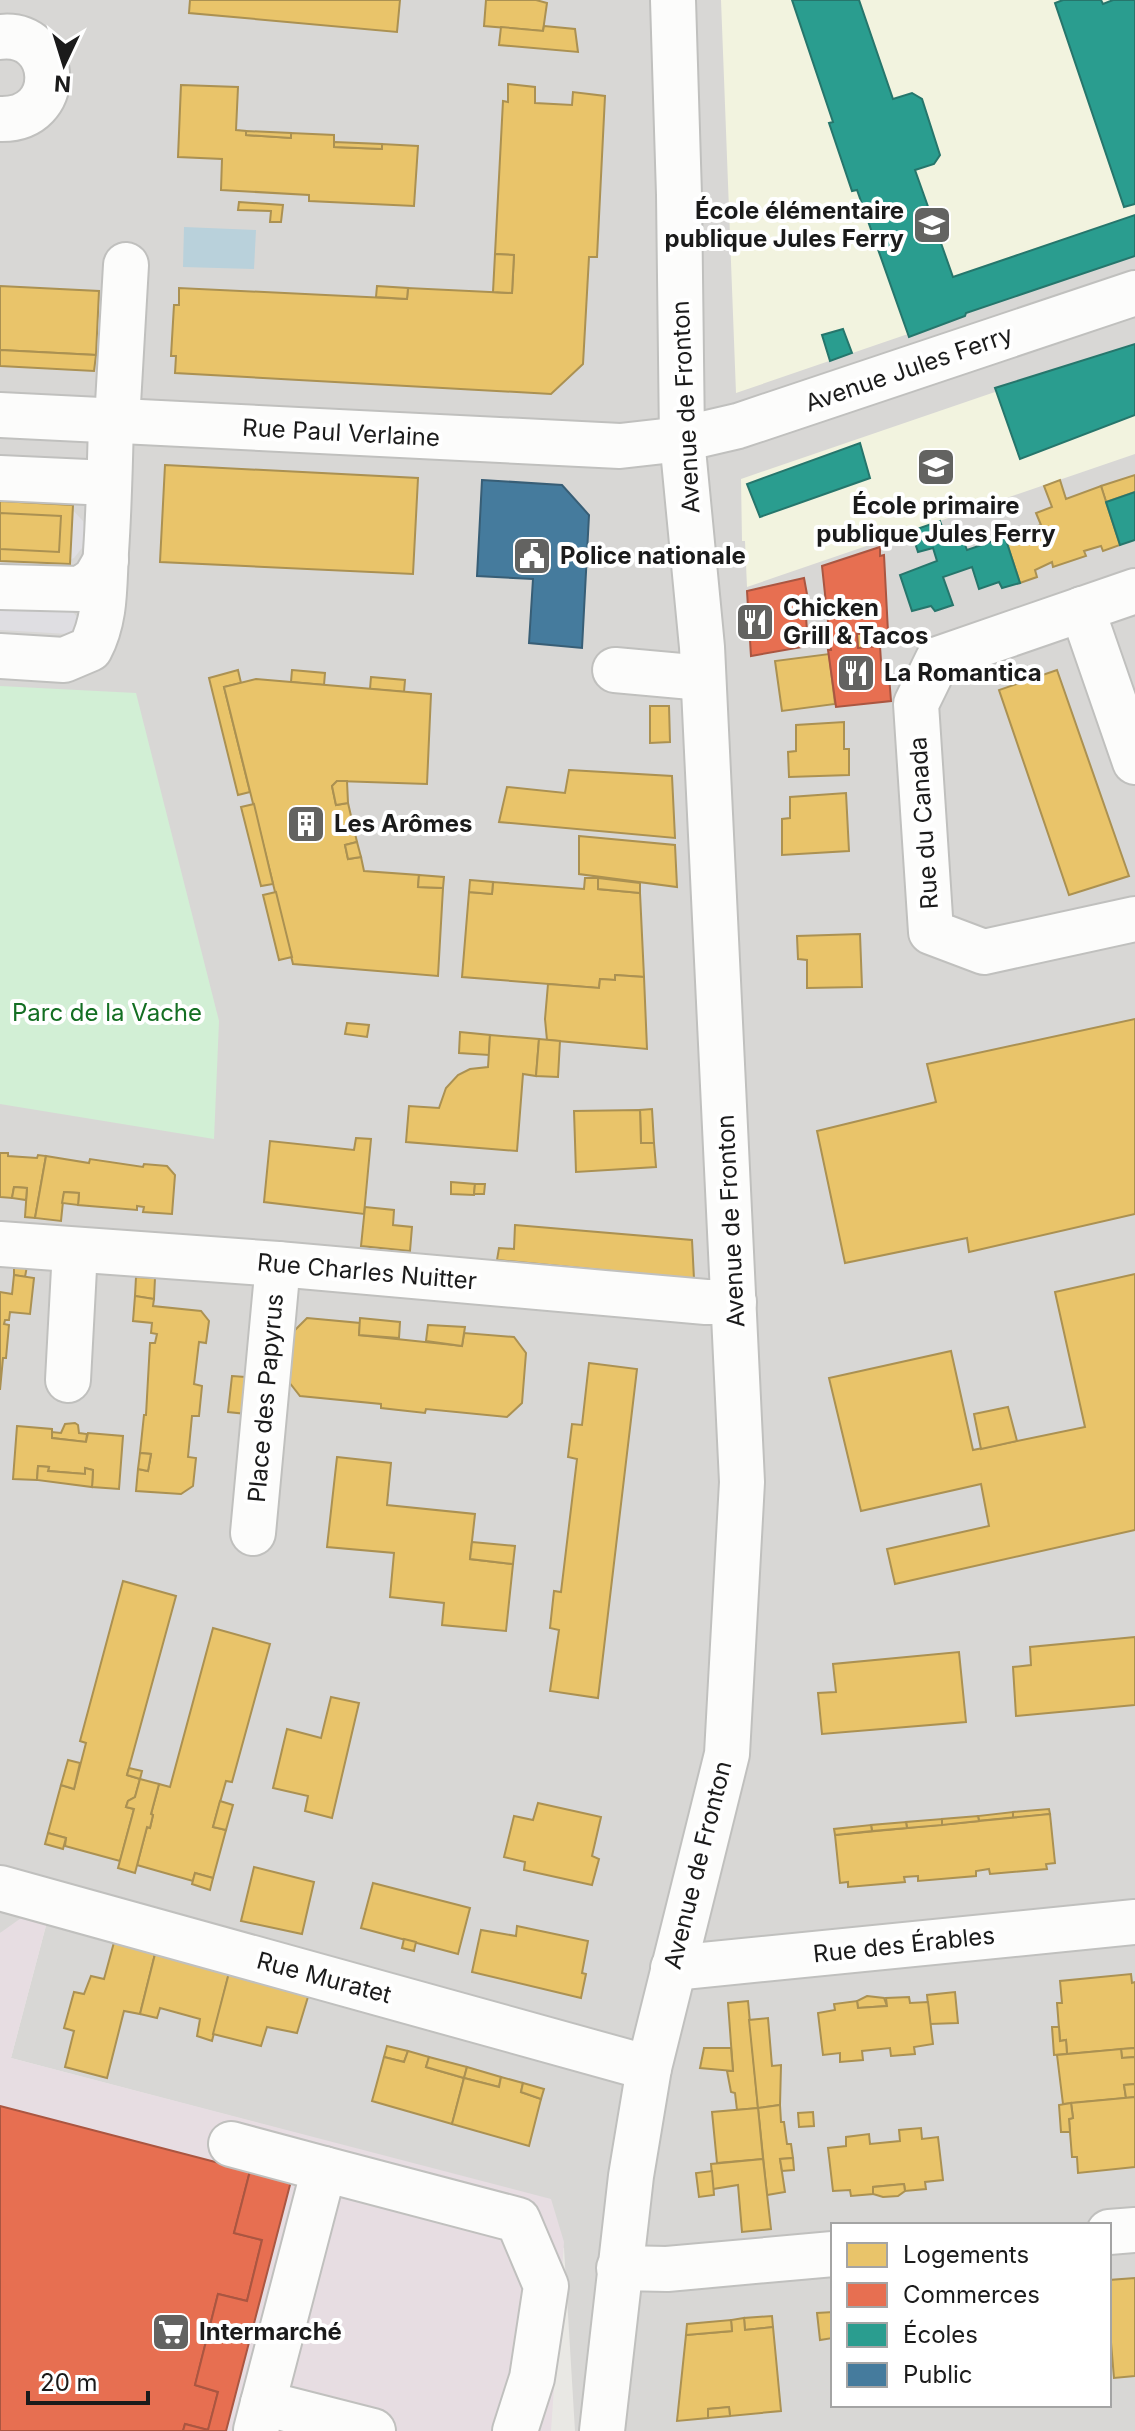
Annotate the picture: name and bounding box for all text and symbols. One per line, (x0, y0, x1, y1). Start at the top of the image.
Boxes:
north arrow (24, 24, 104, 104)
text: N (53, 70, 72, 98)
place label: École élémentaire publique Jules Ferry (665, 196, 905, 253)
school or university icon: École élémentaire publique Jules Ferry (911, 204, 953, 246)
street label: Avenue de Fronton (665, 300, 706, 514)
street label: Avenue Jules Ferry (801, 319, 1016, 418)
street label: Rue Paul Verlaine (241, 413, 441, 452)
school or university icon: École primaire publique Jules Ferry (915, 446, 957, 488)
place label: École primaire publique Jules Ferry (816, 491, 1056, 548)
public building icon: Police nationale (511, 535, 553, 577)
place label: Police nationale (560, 541, 746, 570)
place label: Chicken Grill & Tacos (783, 593, 928, 650)
restaurant icon: Chicken Grill & Tacos (734, 601, 776, 643)
restaurant icon: La Romantica (835, 652, 877, 694)
place label: La Romantica (884, 658, 1042, 687)
street label: Rue du Canada (903, 736, 944, 910)
building icon: Les Arômes (285, 803, 327, 845)
place label: Les Arômes (334, 809, 472, 838)
park label: Parc de la Vache (12, 998, 202, 1027)
street label: Avenue de Fronton (710, 1114, 751, 1328)
street label: Rue Charles Nuitter (256, 1247, 478, 1296)
street label: Place des Papyrus (242, 1292, 289, 1504)
street label: Avenue de Fronton (658, 1758, 737, 1972)
street label: Rue des Érables (812, 1920, 996, 1968)
street label: Rue Muratet (254, 1946, 395, 2009)
legend (831, 2223, 1111, 2407)
text: Logements (903, 2240, 1029, 2269)
text: Commerces (903, 2280, 1040, 2309)
supermarket icon: Intermarché (150, 2311, 192, 2353)
place label: Intermarché (199, 2317, 342, 2346)
text: Écoles (903, 2319, 978, 2349)
scale bar (28, 2355, 148, 2405)
text: Public (903, 2360, 973, 2389)
text: 20 m (40, 2368, 98, 2397)

